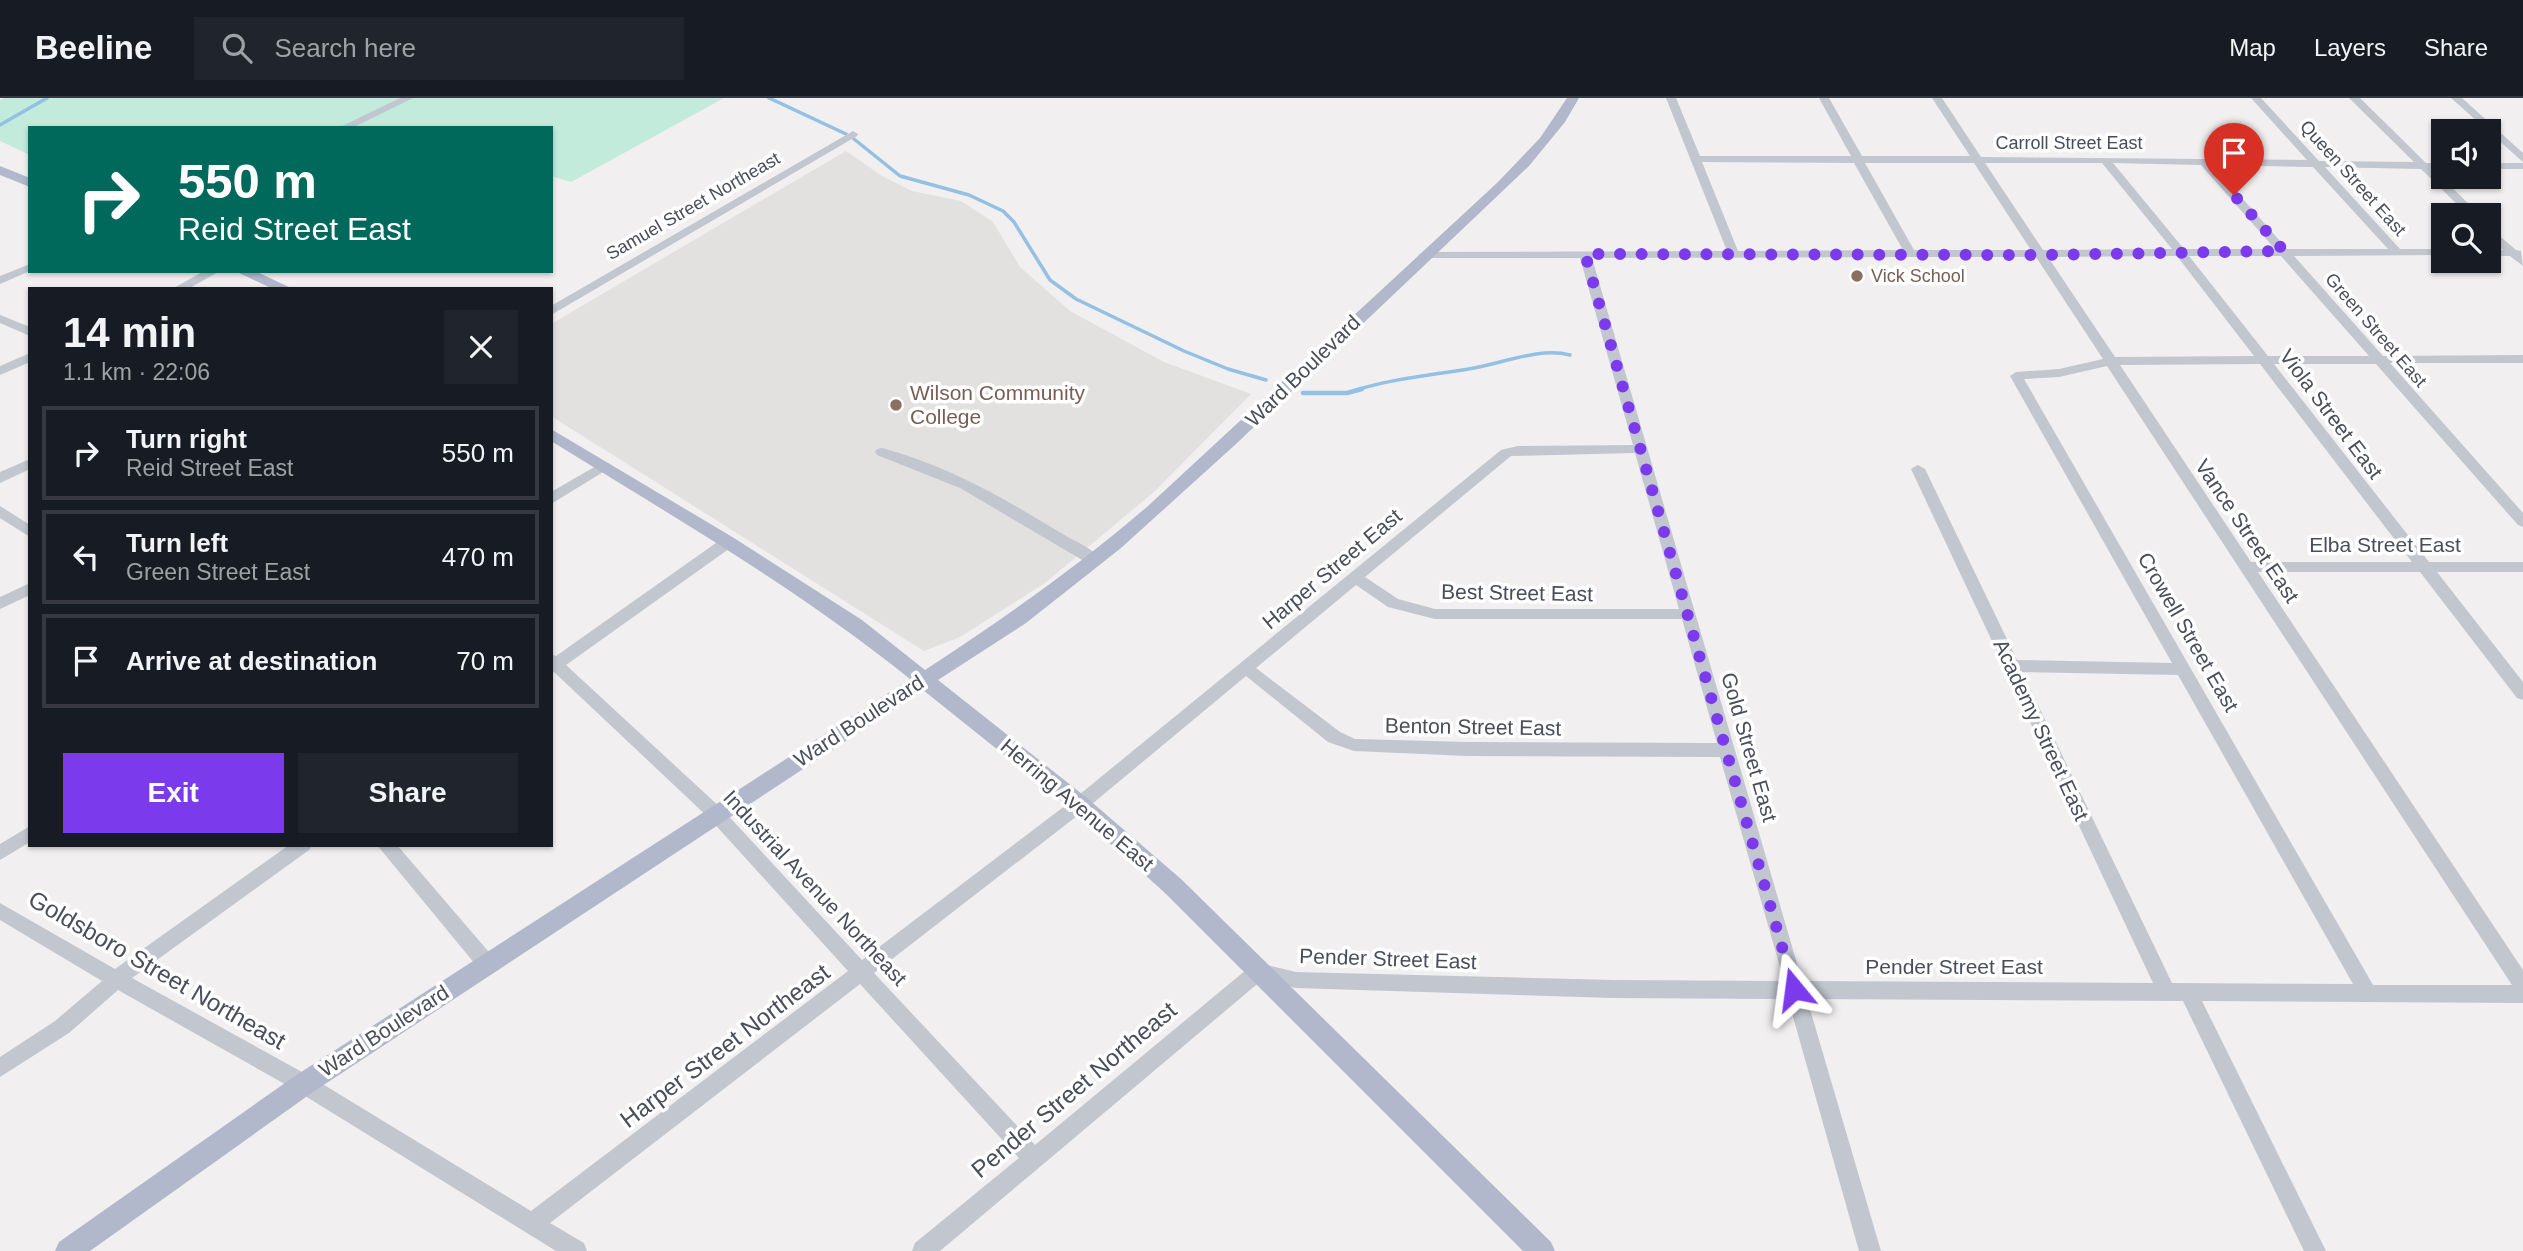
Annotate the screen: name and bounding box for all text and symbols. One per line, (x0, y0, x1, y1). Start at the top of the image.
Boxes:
search box (194, 17, 684, 80)
text: Beeline (35, 29, 152, 66)
icon: search (218, 29, 256, 67)
text: Search here (274, 33, 416, 63)
text: Map (2229, 34, 2276, 61)
text: Layers (2314, 34, 2386, 61)
text: Share (2424, 34, 2488, 61)
street label: Queen Street East (2296, 116, 2410, 240)
map controls (2431, 119, 2501, 273)
button: sound (2431, 119, 2501, 189)
pin (2204, 123, 2264, 195)
street label: Carroll Street East (1995, 133, 2143, 153)
icon: arrive (2215, 134, 2253, 172)
street label: Samuel Street Northeast (603, 148, 783, 264)
icon: right (63, 154, 154, 245)
text: 550 m (178, 154, 317, 208)
button: search (2431, 203, 2501, 273)
text: Reid Street East (178, 211, 411, 247)
place label: Vick School (1871, 266, 1965, 286)
marker: Vick School (1849, 268, 1865, 284)
street label: Green Street East (2321, 269, 2431, 391)
text: 14 min (63, 309, 196, 356)
button: close (444, 310, 518, 384)
street label: Ward Boulevard (1241, 310, 1365, 431)
street label: Viola Street East (2275, 344, 2388, 483)
text: 1.1 km · 22:06 (63, 359, 210, 385)
place label: Wilson Community College (910, 381, 1086, 428)
marker: Wilson Community College (888, 397, 904, 413)
text: Turn right (126, 424, 247, 454)
icon: right (67, 434, 105, 472)
text: 550 m (442, 438, 514, 468)
text: Reid Street East (126, 455, 293, 481)
street label: Vance Street East (2191, 455, 2304, 607)
street label: Harper Street East (1258, 504, 1406, 633)
text: Turn left (126, 528, 228, 558)
street label: Elba Street East (2309, 533, 2461, 556)
icon: left (67, 538, 105, 576)
text: 470 m (442, 542, 514, 572)
street label: Crowell Street East (2134, 548, 2243, 715)
text: Green Street East (126, 559, 310, 585)
street label: Best Street East (1441, 580, 1593, 605)
street label: Academy Street East (1989, 636, 2094, 824)
icon: arrive (67, 642, 105, 680)
text: Arrive at destination (126, 646, 377, 676)
text: 70 m (456, 646, 514, 676)
street label: Ward Boulevard (790, 670, 928, 771)
street label: Gold Street East (1717, 670, 1782, 824)
street label: Benton Street East (1385, 713, 1561, 740)
street label: Herring Avenue East (996, 734, 1158, 875)
button: Exit (63, 753, 284, 833)
button: Share (298, 753, 518, 833)
street label: Industrial Avenue Northeast (719, 786, 912, 990)
street label: Goldsboro Street Northeast (24, 885, 291, 1054)
street label: Pender Street East (1299, 944, 1477, 973)
position arrow (1757, 952, 1831, 1026)
street label: Pender Street East (1865, 955, 2043, 978)
street label: Harper Street Northeast (615, 958, 835, 1133)
street label: Ward Boulevard (315, 980, 453, 1081)
street label: Pender Street Northeast (966, 996, 1182, 1183)

